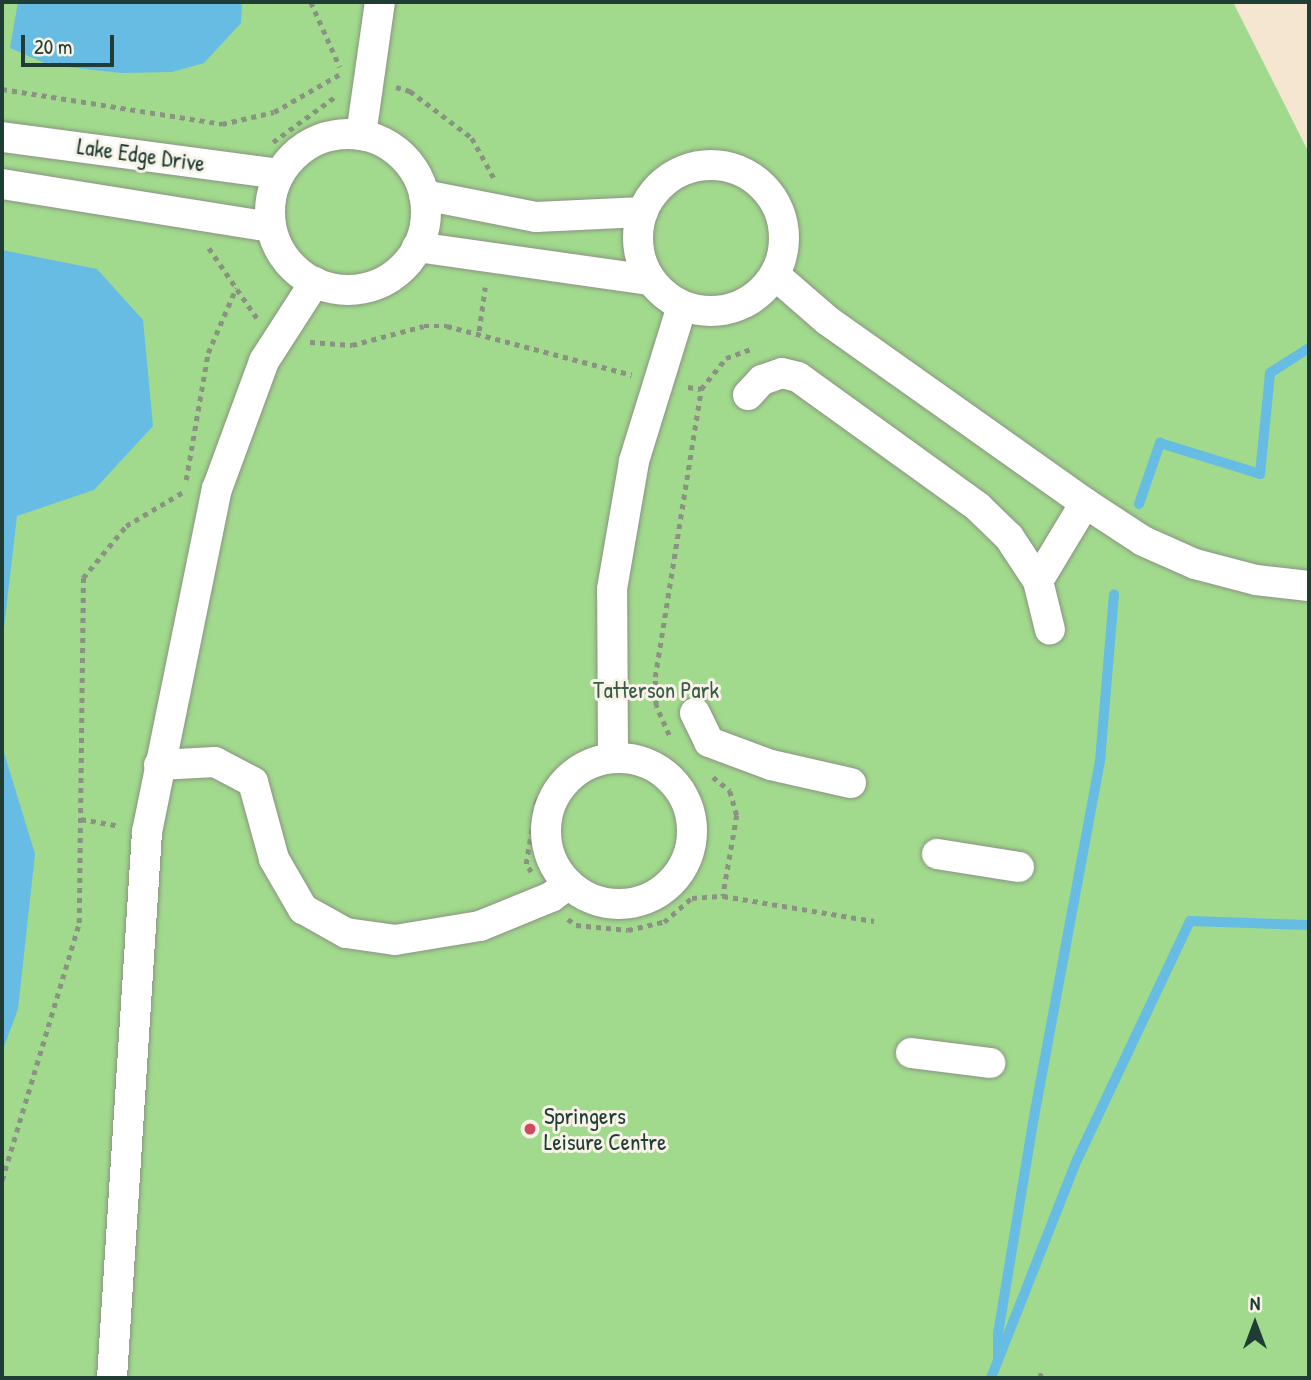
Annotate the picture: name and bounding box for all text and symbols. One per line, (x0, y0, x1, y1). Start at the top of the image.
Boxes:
scale bar (24, 21, 117, 65)
text: 20 m (34, 32, 72, 61)
street label: Lake Edge Drive (75, 132, 207, 178)
park label: Tatterson Park (593, 676, 719, 704)
place label: Springers Leisure Centre (544, 1102, 666, 1156)
marker: Springers Leisure Centre (522, 1121, 538, 1137)
north arrow (1220, 1289, 1290, 1359)
text: N (1250, 1290, 1260, 1316)

